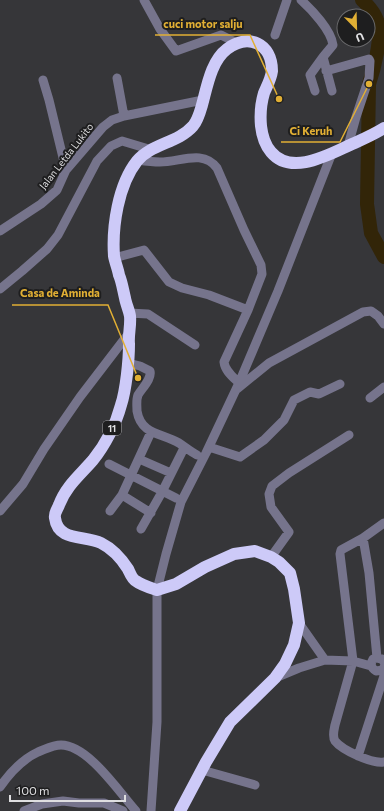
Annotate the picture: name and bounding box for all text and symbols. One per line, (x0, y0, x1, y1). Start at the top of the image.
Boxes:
north arrow (336, 8, 376, 48)
callout: cuci motor salju (155, 12, 250, 35)
text: cuci motor salju (163, 17, 243, 30)
text: U (354, 30, 366, 45)
callout: Ci Keruh (281, 119, 340, 142)
street label: Jalan Letda Lukito (36, 120, 96, 192)
text: Ci Keruh (290, 124, 332, 137)
callout: Casa de Aminda (12, 282, 108, 305)
text: Casa de Aminda (20, 286, 100, 299)
road number: 11 (103, 421, 121, 435)
scale bar (10, 777, 125, 803)
text: 100 m (16, 783, 50, 797)

